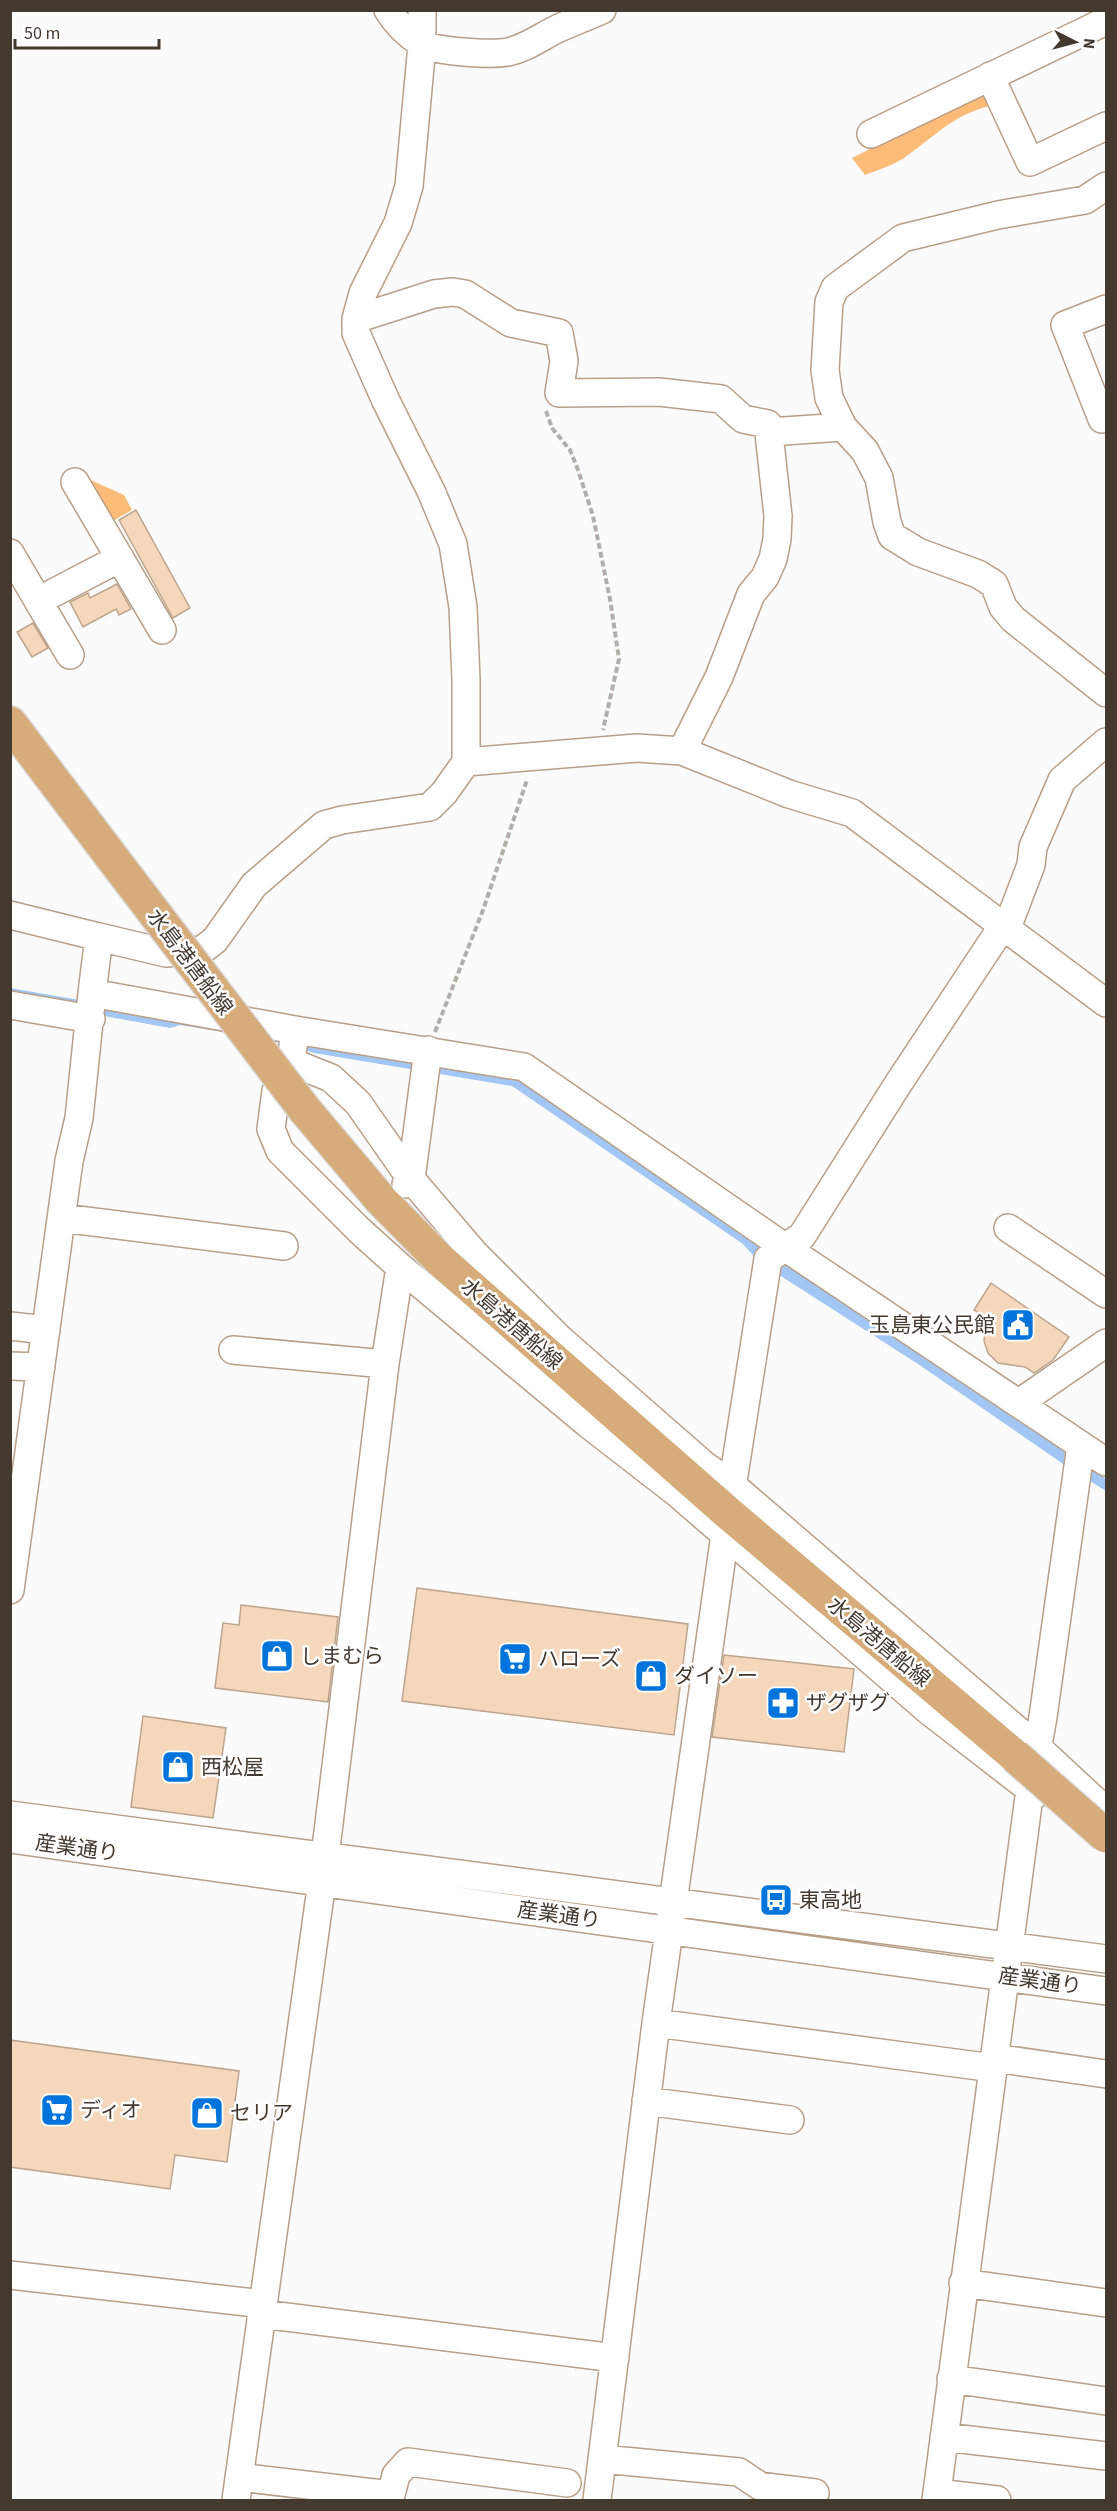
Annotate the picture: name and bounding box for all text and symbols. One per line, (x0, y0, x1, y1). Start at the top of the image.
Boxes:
scale bar (15, 12, 159, 50)
north arrow (1045, 12, 1105, 72)
text: 50 m (24, 21, 60, 46)
text: N (1077, 37, 1100, 50)
street label: 水島港唐船線 (140, 903, 240, 1021)
street label: 水島港唐船線 (455, 1271, 569, 1377)
public building icon: 玉島東公民館 (1000, 1307, 1036, 1343)
place label: 玉島東公民館 (869, 1310, 995, 1340)
street label: 水島港唐船線 (821, 1590, 937, 1694)
shop icon: しまむら (259, 1638, 295, 1674)
place label: しまむら (300, 1641, 384, 1671)
supermarket icon: ハローズ (497, 1641, 533, 1677)
place label: ハローズ (538, 1644, 621, 1674)
shop icon: ダイソー (633, 1658, 669, 1694)
place label: ダイソー (674, 1661, 758, 1691)
pharmacy icon: ザグザグ (765, 1685, 801, 1721)
place label: ザグザグ (806, 1688, 890, 1718)
shop icon: 西松屋 (160, 1749, 196, 1785)
place label: 西松屋 (201, 1752, 264, 1782)
street label: 産業通り (33, 1827, 121, 1869)
bus stop icon: 東高地 (758, 1882, 794, 1918)
place label: 東高地 (799, 1885, 862, 1915)
street label: 産業通り (515, 1894, 603, 1936)
street label: 産業通り (996, 1960, 1084, 2002)
supermarket icon: ディオ (39, 2092, 75, 2128)
place label: ディオ (80, 2095, 142, 2125)
shop icon: セリア (189, 2095, 225, 2131)
place label: セリア (230, 2098, 293, 2128)

